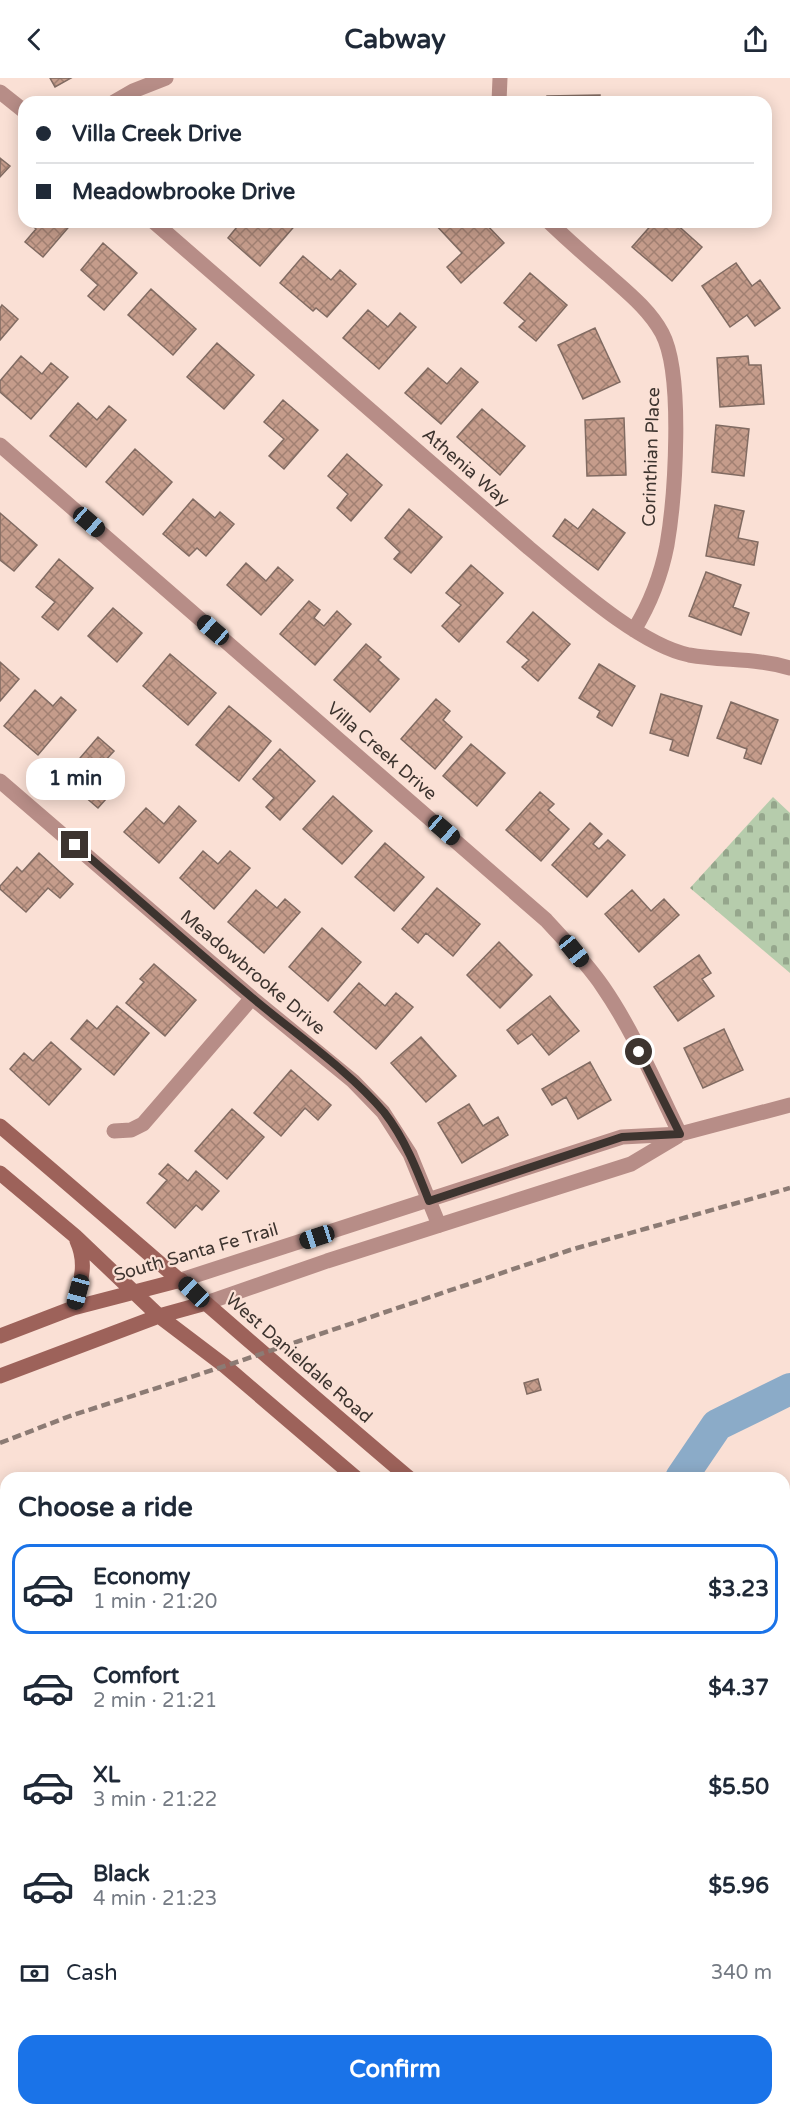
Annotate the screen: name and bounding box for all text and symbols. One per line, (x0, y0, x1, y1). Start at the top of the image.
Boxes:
icon: back (18, 23, 51, 56)
text: Cabway (344, 23, 446, 56)
icon: share (739, 23, 772, 56)
text: Villa Creek Drive (72, 121, 242, 147)
text: Meadowbrooke Drive (72, 179, 295, 205)
street label: Corinthian Place (638, 387, 664, 527)
street label: Athenia Way (418, 423, 514, 511)
car (70, 503, 108, 541)
car (194, 611, 232, 649)
street label: Villa Creek Drive (322, 697, 442, 805)
callout: 1 min (26, 758, 124, 800)
text: 1 min (49, 767, 102, 791)
car (425, 811, 463, 849)
route end (61, 831, 88, 858)
street label: Meadowbrooke Drive (176, 905, 330, 1039)
car (556, 931, 592, 971)
route start (625, 1038, 652, 1065)
street label: South Santa Fe Trail (111, 1218, 281, 1286)
car (297, 1223, 337, 1251)
car (65, 1272, 91, 1312)
car (175, 1273, 213, 1311)
street label: West Danieldale Road (221, 1288, 377, 1428)
text: Choose a ride (18, 1491, 193, 1524)
icon: car (21, 1562, 75, 1616)
text: Economy (93, 1564, 190, 1590)
text: $3.23 (708, 1576, 769, 1602)
text: 1 min · 21:20 (93, 1590, 217, 1614)
icon: car (21, 1661, 75, 1715)
text: Comfort (93, 1663, 179, 1689)
text: $4.37 (708, 1675, 769, 1701)
text: 2 min · 21:21 (93, 1689, 217, 1713)
icon: car (21, 1760, 75, 1814)
text: XL (93, 1762, 120, 1788)
text: $5.50 (708, 1774, 769, 1800)
text: 3 min · 21:22 (93, 1788, 217, 1812)
icon: car (21, 1859, 75, 1913)
text: Black (93, 1861, 150, 1887)
text: $5.96 (708, 1873, 769, 1899)
text: 4 min · 21:23 (93, 1887, 217, 1911)
icon: cash (18, 1957, 51, 1990)
text: Cash (66, 1960, 118, 1986)
text: 340 m (711, 1961, 772, 1985)
button: Confirm (18, 2035, 772, 2104)

